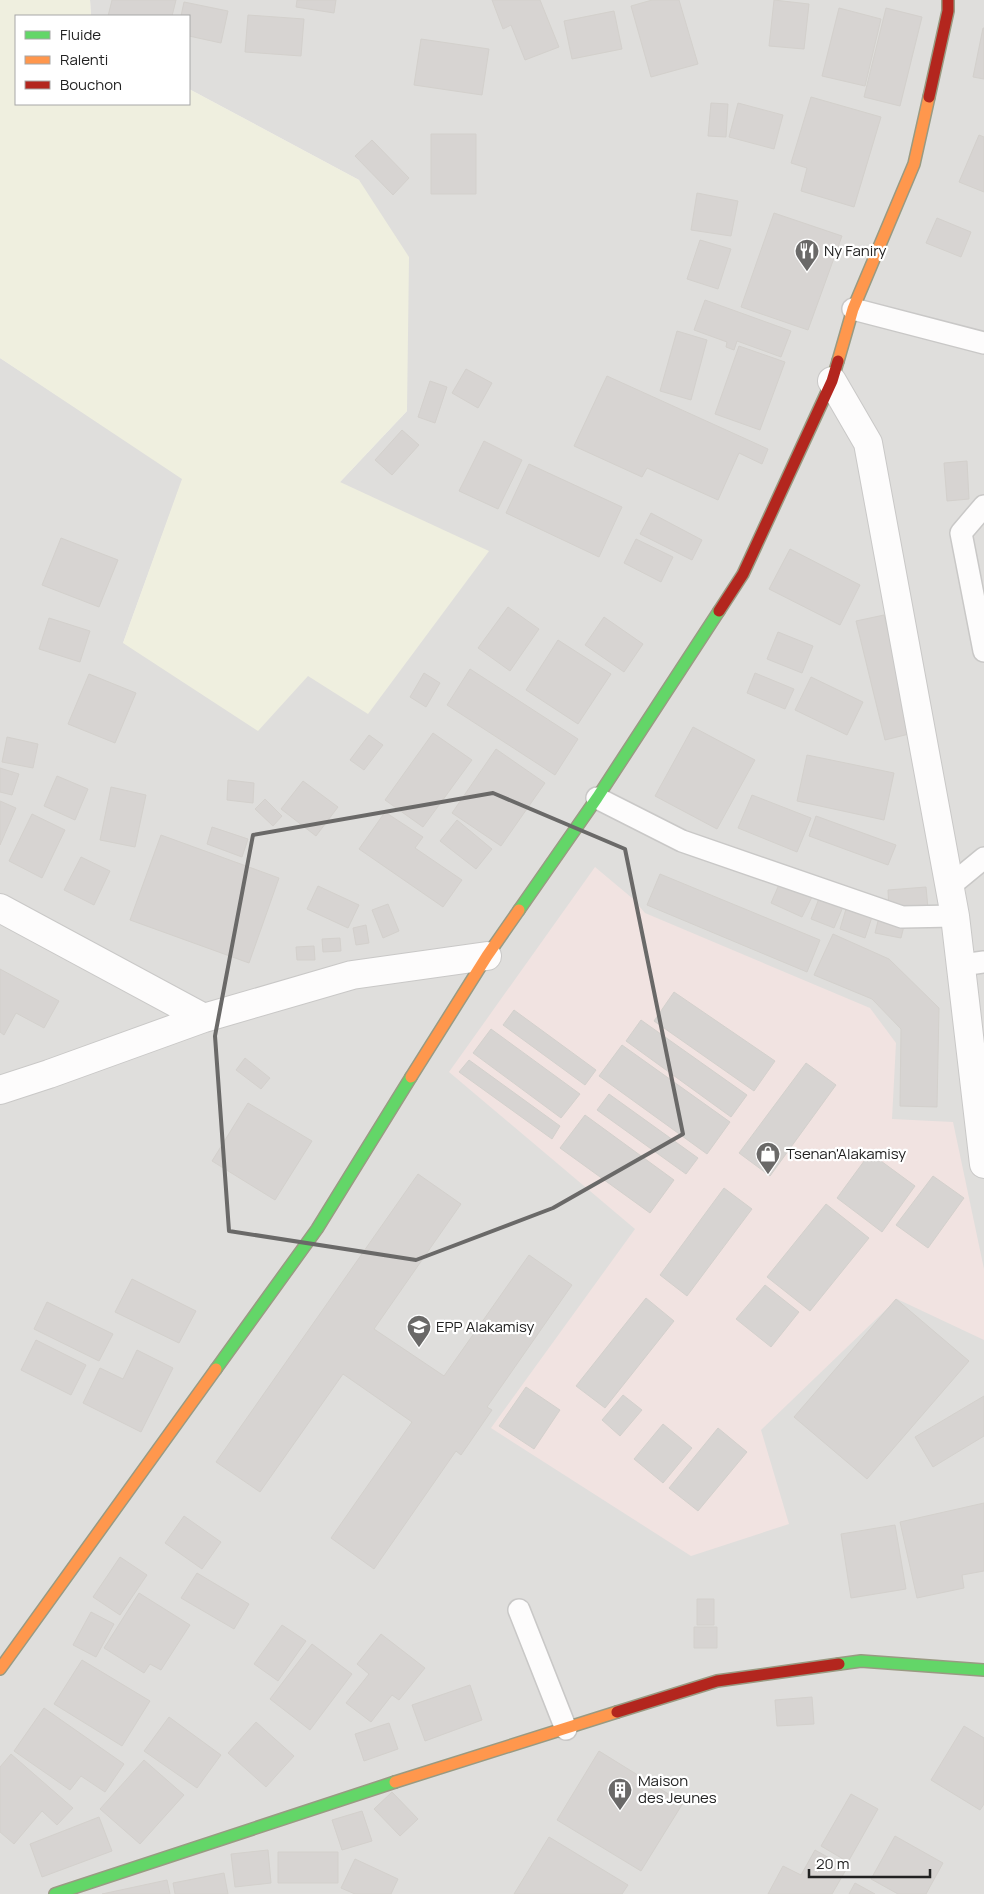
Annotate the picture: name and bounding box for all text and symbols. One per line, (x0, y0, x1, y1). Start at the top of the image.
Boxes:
legend (15, 15, 190, 105)
text: Fluide (60, 24, 101, 45)
text: Ralenti (60, 49, 108, 70)
text: Bouchon (60, 74, 122, 95)
restaurant icon: Ny Faniry (794, 238, 820, 272)
place label: Ny Faniry (824, 240, 886, 261)
shop icon: Tsenan'Alakamisy (755, 1141, 781, 1175)
place label: Tsenan'Alakamisy (786, 1143, 906, 1164)
school or university icon: EPP Alakamisy (406, 1314, 432, 1348)
place label: EPP Alakamisy (436, 1316, 535, 1337)
place label: Maison des Jeunes (638, 1770, 717, 1808)
building icon: Maison des Jeunes (607, 1777, 633, 1811)
scale bar (809, 1846, 930, 1878)
text: 20 m (816, 1853, 849, 1874)

